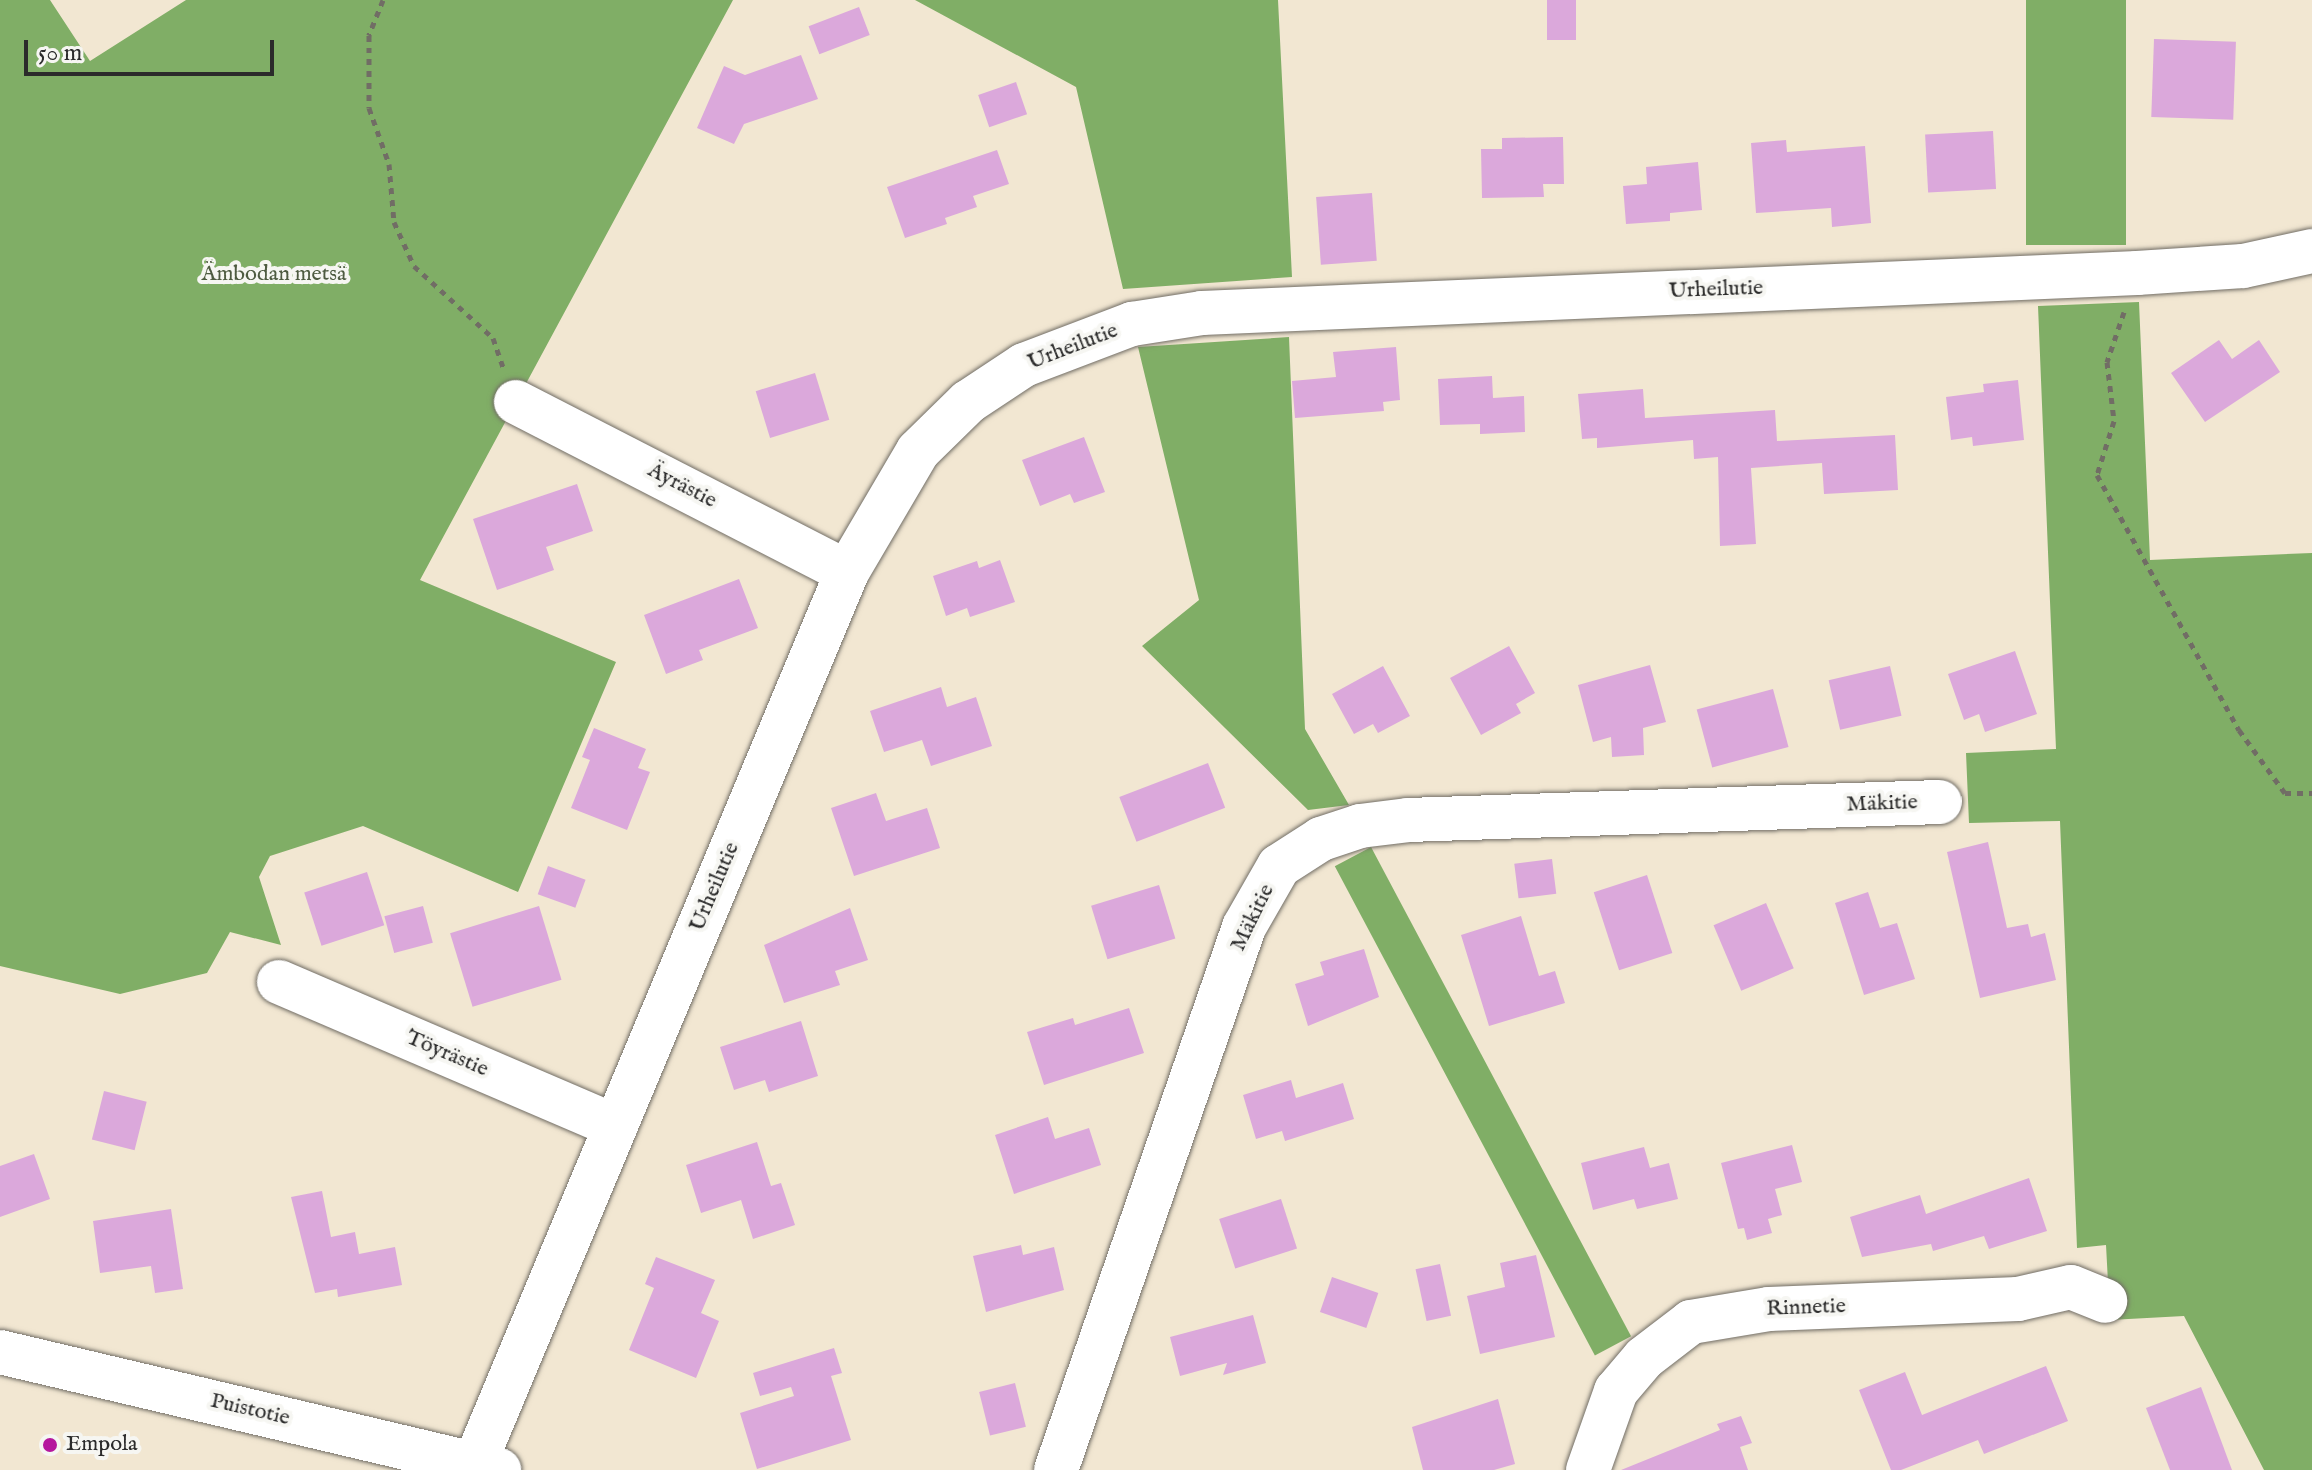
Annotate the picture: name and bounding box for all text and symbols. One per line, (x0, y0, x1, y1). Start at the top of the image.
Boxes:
scale bar (28, 24, 278, 74)
text: 50 m (38, 38, 82, 69)
park label: Ämbodan metsä (202, 262, 346, 288)
street label: Urheilutie (1668, 275, 1764, 305)
street label: Urheilutie (1024, 318, 1122, 376)
street label: Äyrästie (643, 457, 721, 515)
street label: Mäkitie (1846, 790, 1918, 818)
street label: Urheilutie (684, 838, 746, 936)
street label: Mäkitie (1226, 880, 1280, 956)
street label: Töyrästie (402, 1025, 492, 1083)
street label: Rinnetie (1766, 1293, 1846, 1323)
street label: Puistotie (208, 1388, 292, 1432)
place label: Empola (66, 1432, 137, 1458)
marker: Empola (41, 1436, 59, 1454)

